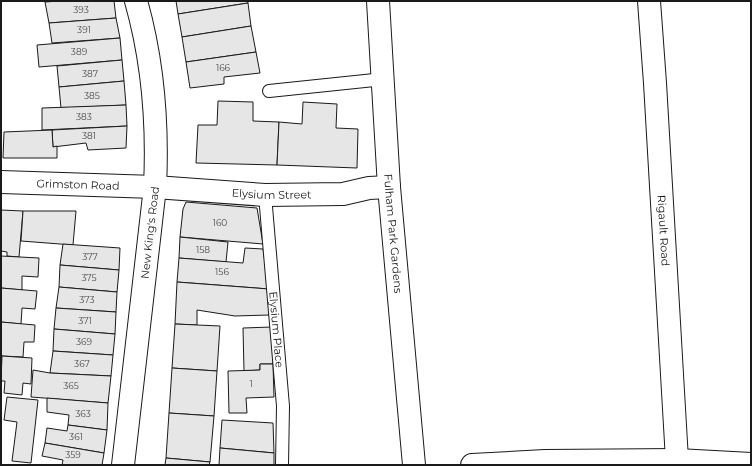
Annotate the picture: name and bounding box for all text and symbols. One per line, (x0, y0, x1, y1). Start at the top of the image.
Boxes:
house number: 393 (73, 4, 89, 15)
house number: 391 (77, 24, 91, 35)
house number: 389 (71, 46, 88, 57)
house number: 166 (216, 62, 231, 73)
house number: 387 (82, 68, 98, 79)
house number: 385 (84, 90, 100, 101)
house number: 383 (76, 111, 92, 122)
house number: 381 (82, 130, 96, 141)
street label: Fulham Park Gardens (381, 173, 406, 294)
street label: Grimston Road (36, 176, 120, 193)
street label: New King's Road (137, 185, 162, 280)
street label: Elysium Street (231, 186, 312, 202)
street label: Rigault Road (655, 194, 673, 267)
house number: 160 (213, 217, 227, 228)
house number: 158 (196, 244, 210, 255)
house number: 377 (82, 251, 98, 262)
house number: 156 (215, 266, 229, 277)
house number: 375 (81, 272, 97, 283)
street label: Elysium Place (266, 291, 287, 369)
house number: 373 (79, 294, 95, 305)
house number: 371 (78, 315, 92, 326)
house number: 369 (76, 336, 93, 347)
house number: 367 (74, 358, 90, 369)
house number: 1 (249, 378, 253, 389)
house number: 365 (63, 380, 79, 391)
house number: 363 (75, 408, 91, 419)
house number: 361 (69, 431, 83, 442)
house number: 359 (65, 449, 81, 460)

